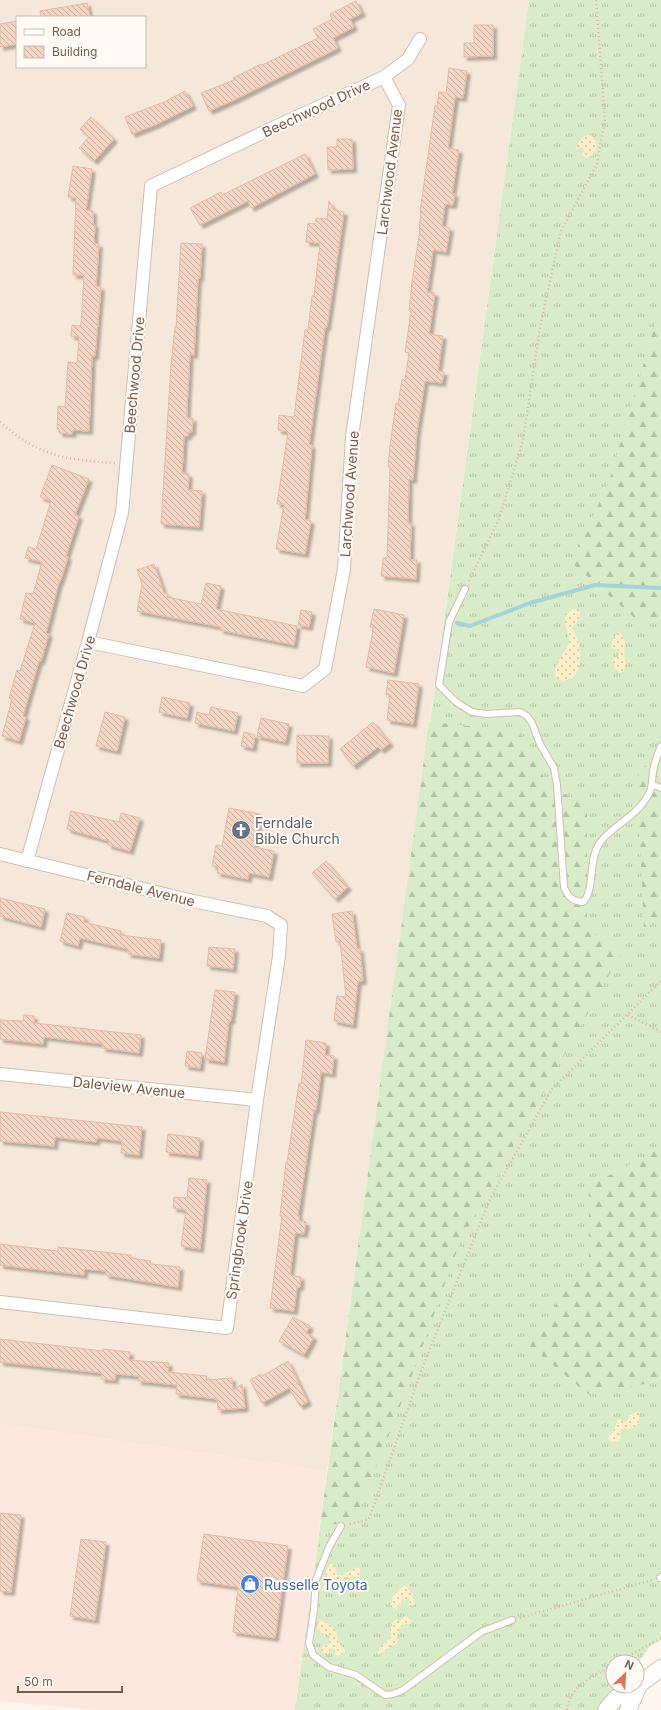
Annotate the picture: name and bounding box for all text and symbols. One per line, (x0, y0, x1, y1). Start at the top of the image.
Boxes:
legend (16, 16, 146, 68)
text: Road (52, 24, 81, 39)
text: Building (52, 44, 97, 59)
street label: Beechwood Drive (259, 76, 373, 140)
street label: Larchwood Avenue (373, 108, 405, 236)
street label: Beechwood Drive (120, 316, 148, 434)
street label: Larchwood Avenue (336, 430, 362, 558)
street label: Beechwood Drive (50, 633, 98, 751)
place label: Ferndale Bible Church (255, 814, 340, 847)
church icon: Ferndale Bible Church (230, 819, 252, 841)
street label: Ferndale Avenue (85, 866, 197, 910)
street label: Daleview Avenue (72, 1073, 186, 1101)
street label: Springbrook Drive (222, 1179, 256, 1301)
shop icon: Russelle Toyota (239, 1573, 261, 1595)
place label: Russelle Toyota (264, 1576, 368, 1593)
north arrow (605, 1654, 645, 1694)
text: N (622, 1657, 636, 1673)
scale bar (18, 1668, 122, 1694)
text: 50 m (24, 1674, 53, 1689)

